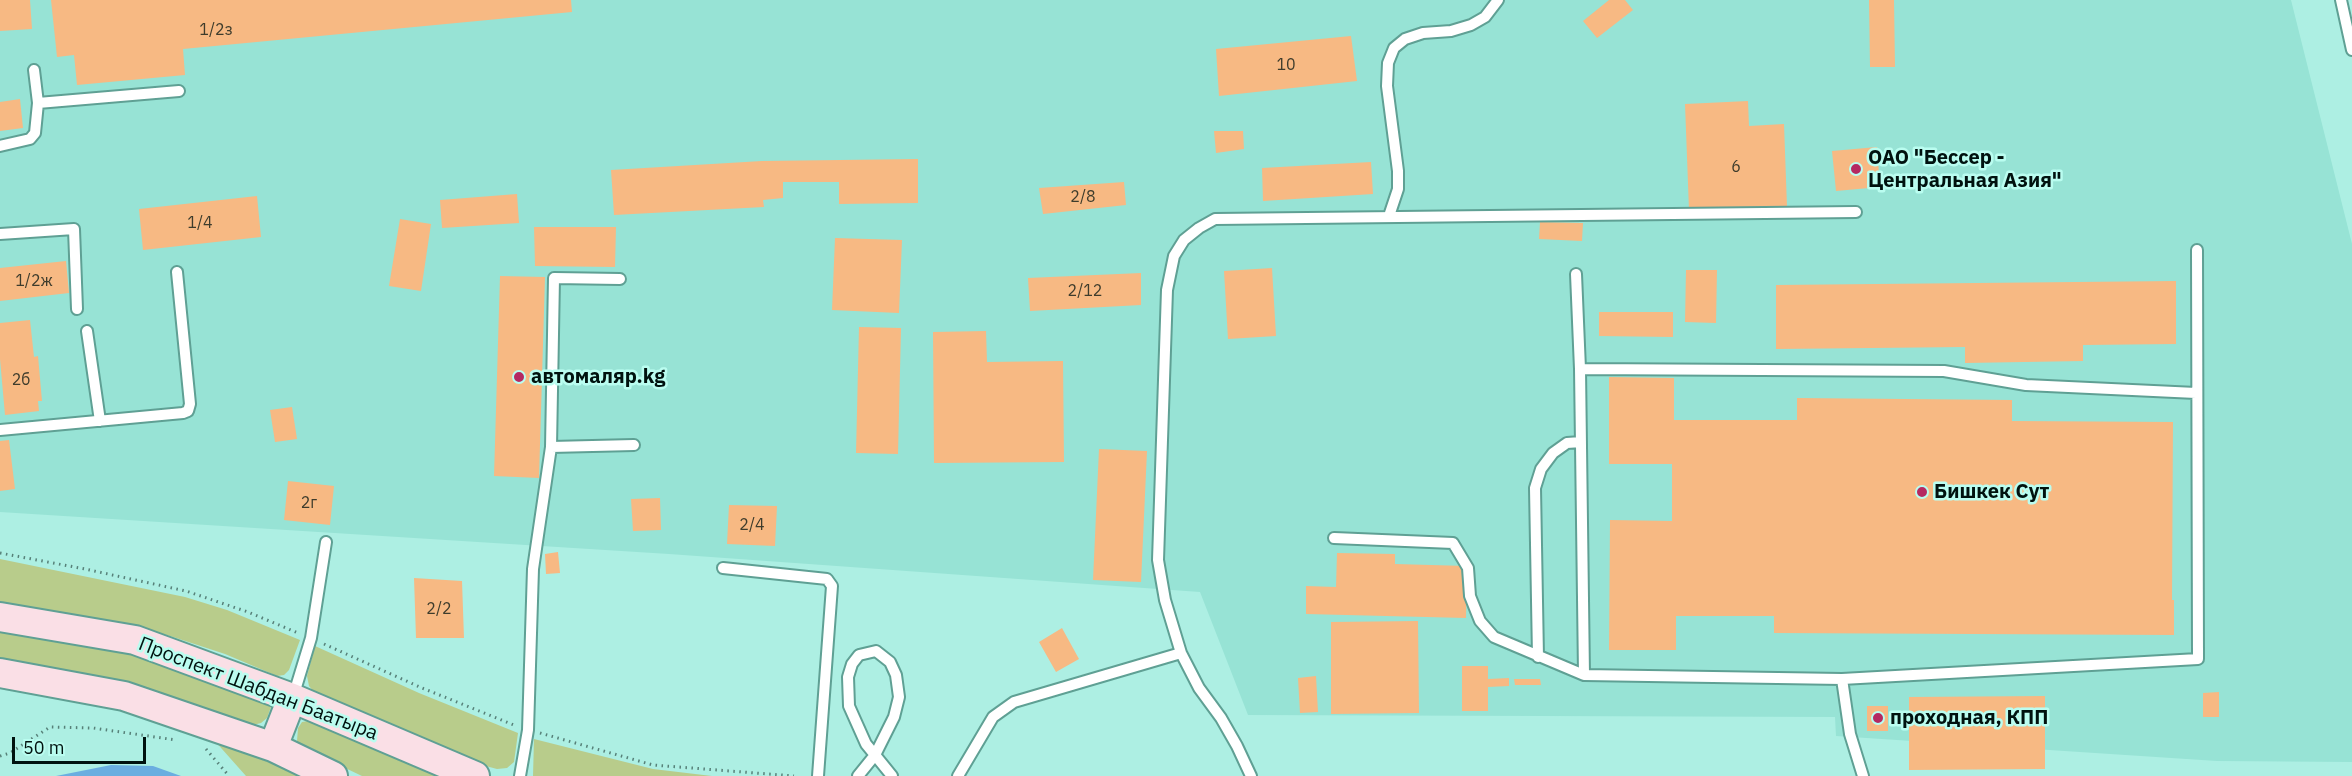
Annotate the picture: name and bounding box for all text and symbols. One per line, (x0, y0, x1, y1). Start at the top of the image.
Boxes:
house number: 1/2з (199, 20, 233, 40)
house number: 10 (1276, 55, 1296, 75)
place label: ОАО "Бессер - Центральная Азия" (1868, 146, 2062, 193)
house number: 6 (1731, 157, 1741, 177)
marker: ОАО "Бессер - Центральная Азия" (1849, 162, 1863, 176)
house number: 2/8 (1070, 187, 1096, 207)
house number: 1/4 (187, 213, 213, 233)
house number: 1/2ж (15, 271, 53, 291)
house number: 2/12 (1068, 281, 1102, 301)
place label: автомаляр.kg (531, 365, 665, 389)
house number: 2б (12, 370, 30, 390)
marker: автомаляр.kg (512, 370, 526, 384)
place label: Бишкек Сут (1934, 480, 2049, 504)
marker: Бишкек Сут (1915, 485, 1929, 499)
house number: 2г (301, 493, 317, 513)
house number: 2/4 (739, 515, 765, 535)
house number: 2/2 (426, 599, 452, 619)
street label: Проспект Шабдан Баатыра (135, 632, 381, 746)
place label: проходная, КПП (1890, 706, 2048, 730)
marker: проходная, КПП (1871, 711, 1885, 725)
scale bar (15, 725, 148, 763)
text: 50 m (23, 736, 65, 759)

